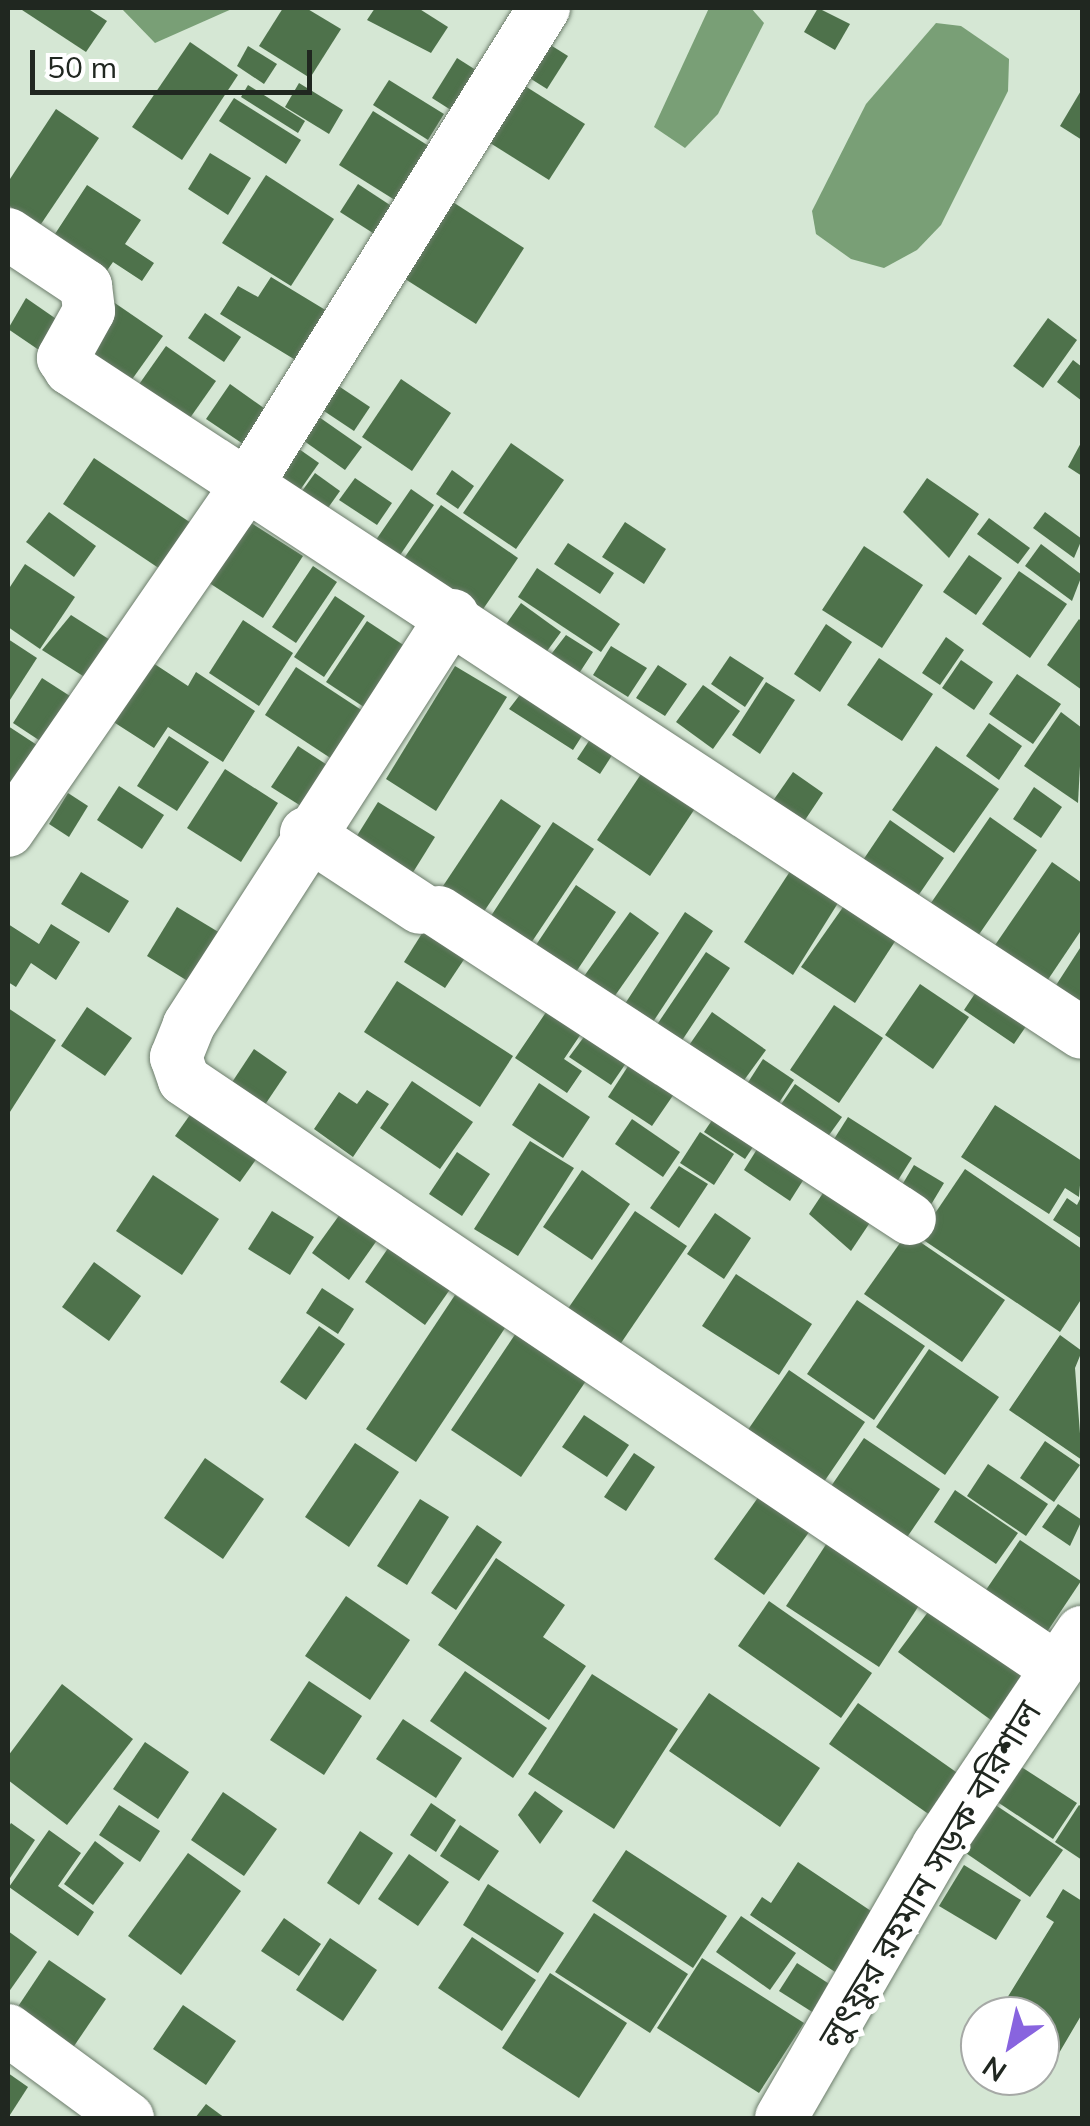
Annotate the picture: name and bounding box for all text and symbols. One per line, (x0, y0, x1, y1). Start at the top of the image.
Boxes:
scale bar (35, 30, 318, 92)
text: 50 m (47, 48, 117, 86)
street label: লুৎফুর রহমান সড়ক বরিশাল (809, 1693, 1049, 2055)
north arrow (960, 1996, 1060, 2096)
text: N (976, 2049, 1013, 2090)

